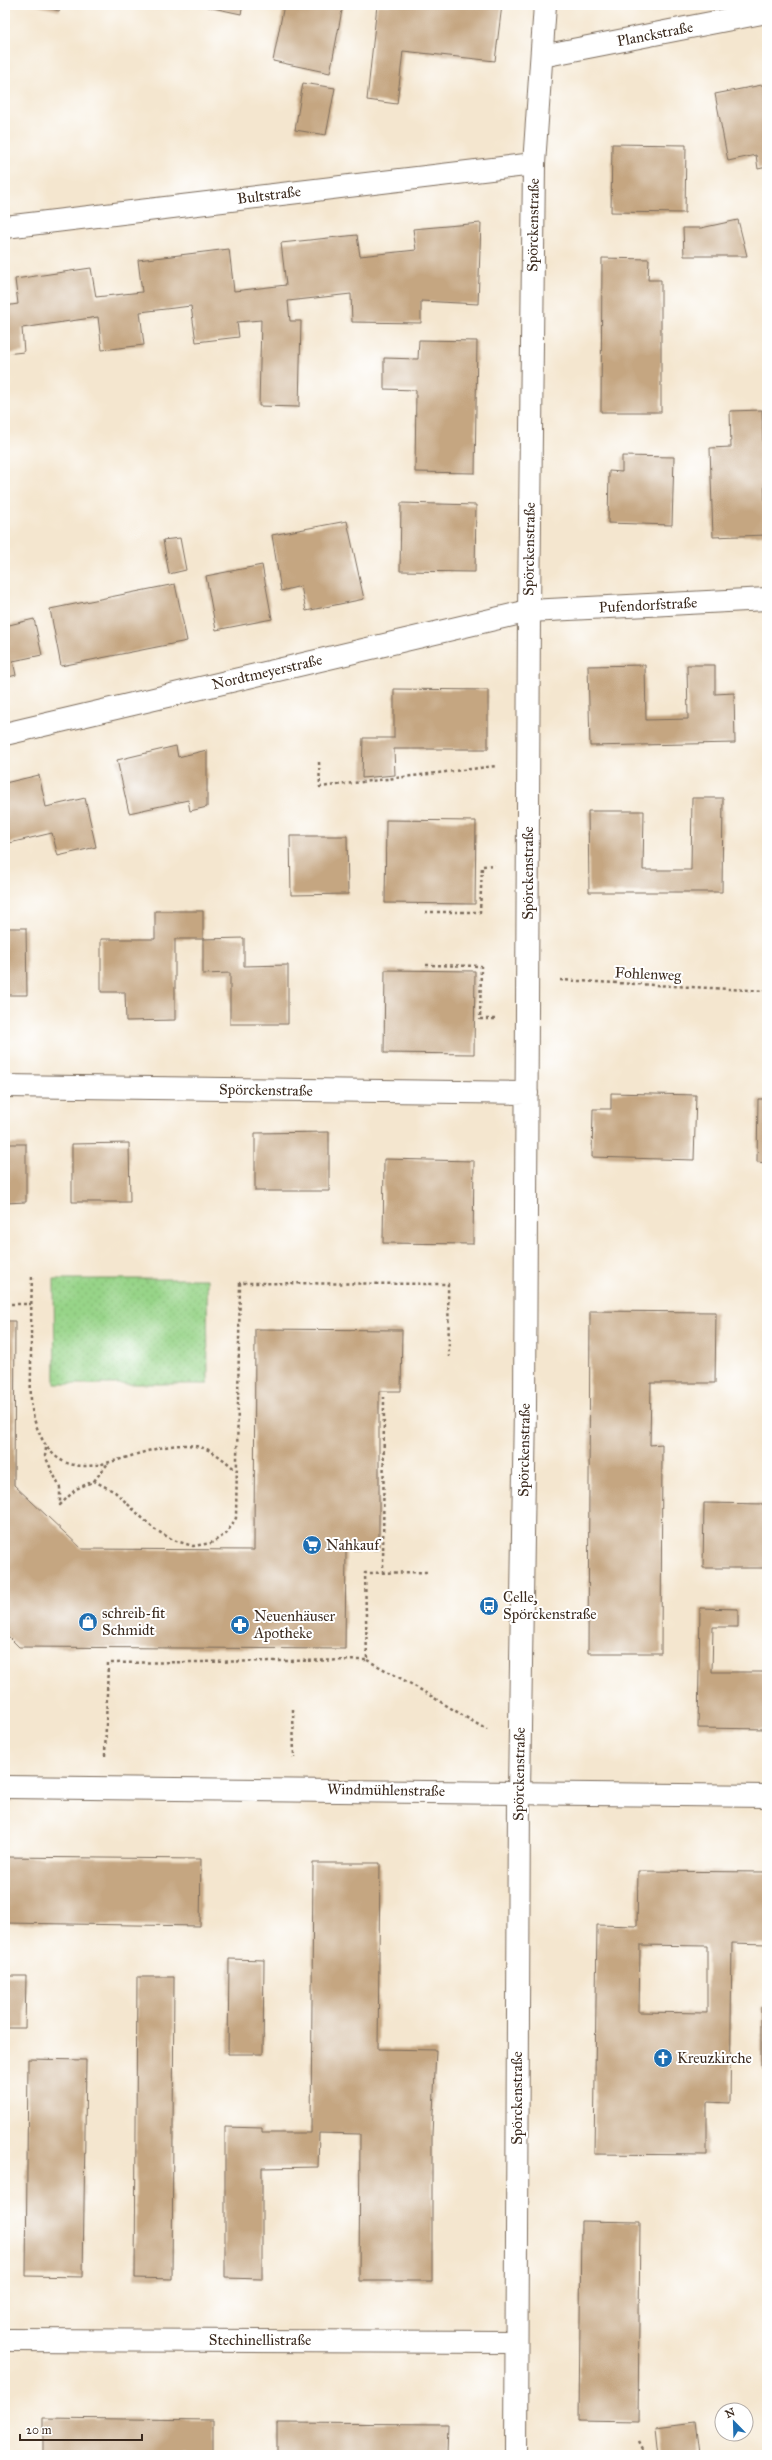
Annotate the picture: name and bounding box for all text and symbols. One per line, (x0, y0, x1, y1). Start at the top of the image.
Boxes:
street label: Planckstraße (615, 18, 695, 50)
street label: Spörckenstraße (523, 178, 543, 272)
street label: Bultstraße (236, 182, 302, 208)
street label: Spörckenstraße (519, 502, 539, 596)
street label: Pufendorfstraße (598, 593, 698, 617)
street label: Nordtmeyerstraße (210, 651, 324, 693)
street label: Spörckenstraße (519, 826, 537, 920)
street label: Fohlenweg (614, 963, 683, 985)
street label: Spörckenstraße (219, 1080, 313, 1100)
street label: Spörckenstraße (514, 1403, 534, 1497)
supermarket icon: Nahkauf (301, 1534, 323, 1556)
place label: Nahkauf (326, 1536, 382, 1554)
place label: Celle, Spörckenstraße (503, 1588, 597, 1623)
bus stop icon: Celle, Spörckenstraße (478, 1595, 500, 1617)
place label: schreib-fit Schmidt (102, 1604, 166, 1639)
place label: Neuenhäuser Apotheke (253, 1607, 335, 1642)
shop icon: schreib-fit Schmidt (77, 1611, 99, 1633)
pharmacy icon: Neuenhäuser Apotheke (229, 1614, 251, 1636)
street label: Spörckenstraße (509, 1727, 529, 1821)
street label: Windmühlenstraße (327, 1780, 445, 1800)
church icon: Kreuzkirche (652, 2047, 674, 2069)
place label: Kreuzkirche (677, 2049, 752, 2067)
street label: Spörckenstraße (508, 2051, 526, 2145)
street label: Stechinellistraße (209, 2331, 311, 2349)
north arrow (714, 2402, 754, 2442)
text: N (723, 2405, 738, 2421)
scale bar (20, 2416, 142, 2442)
text: 20 m (26, 2423, 52, 2437)

